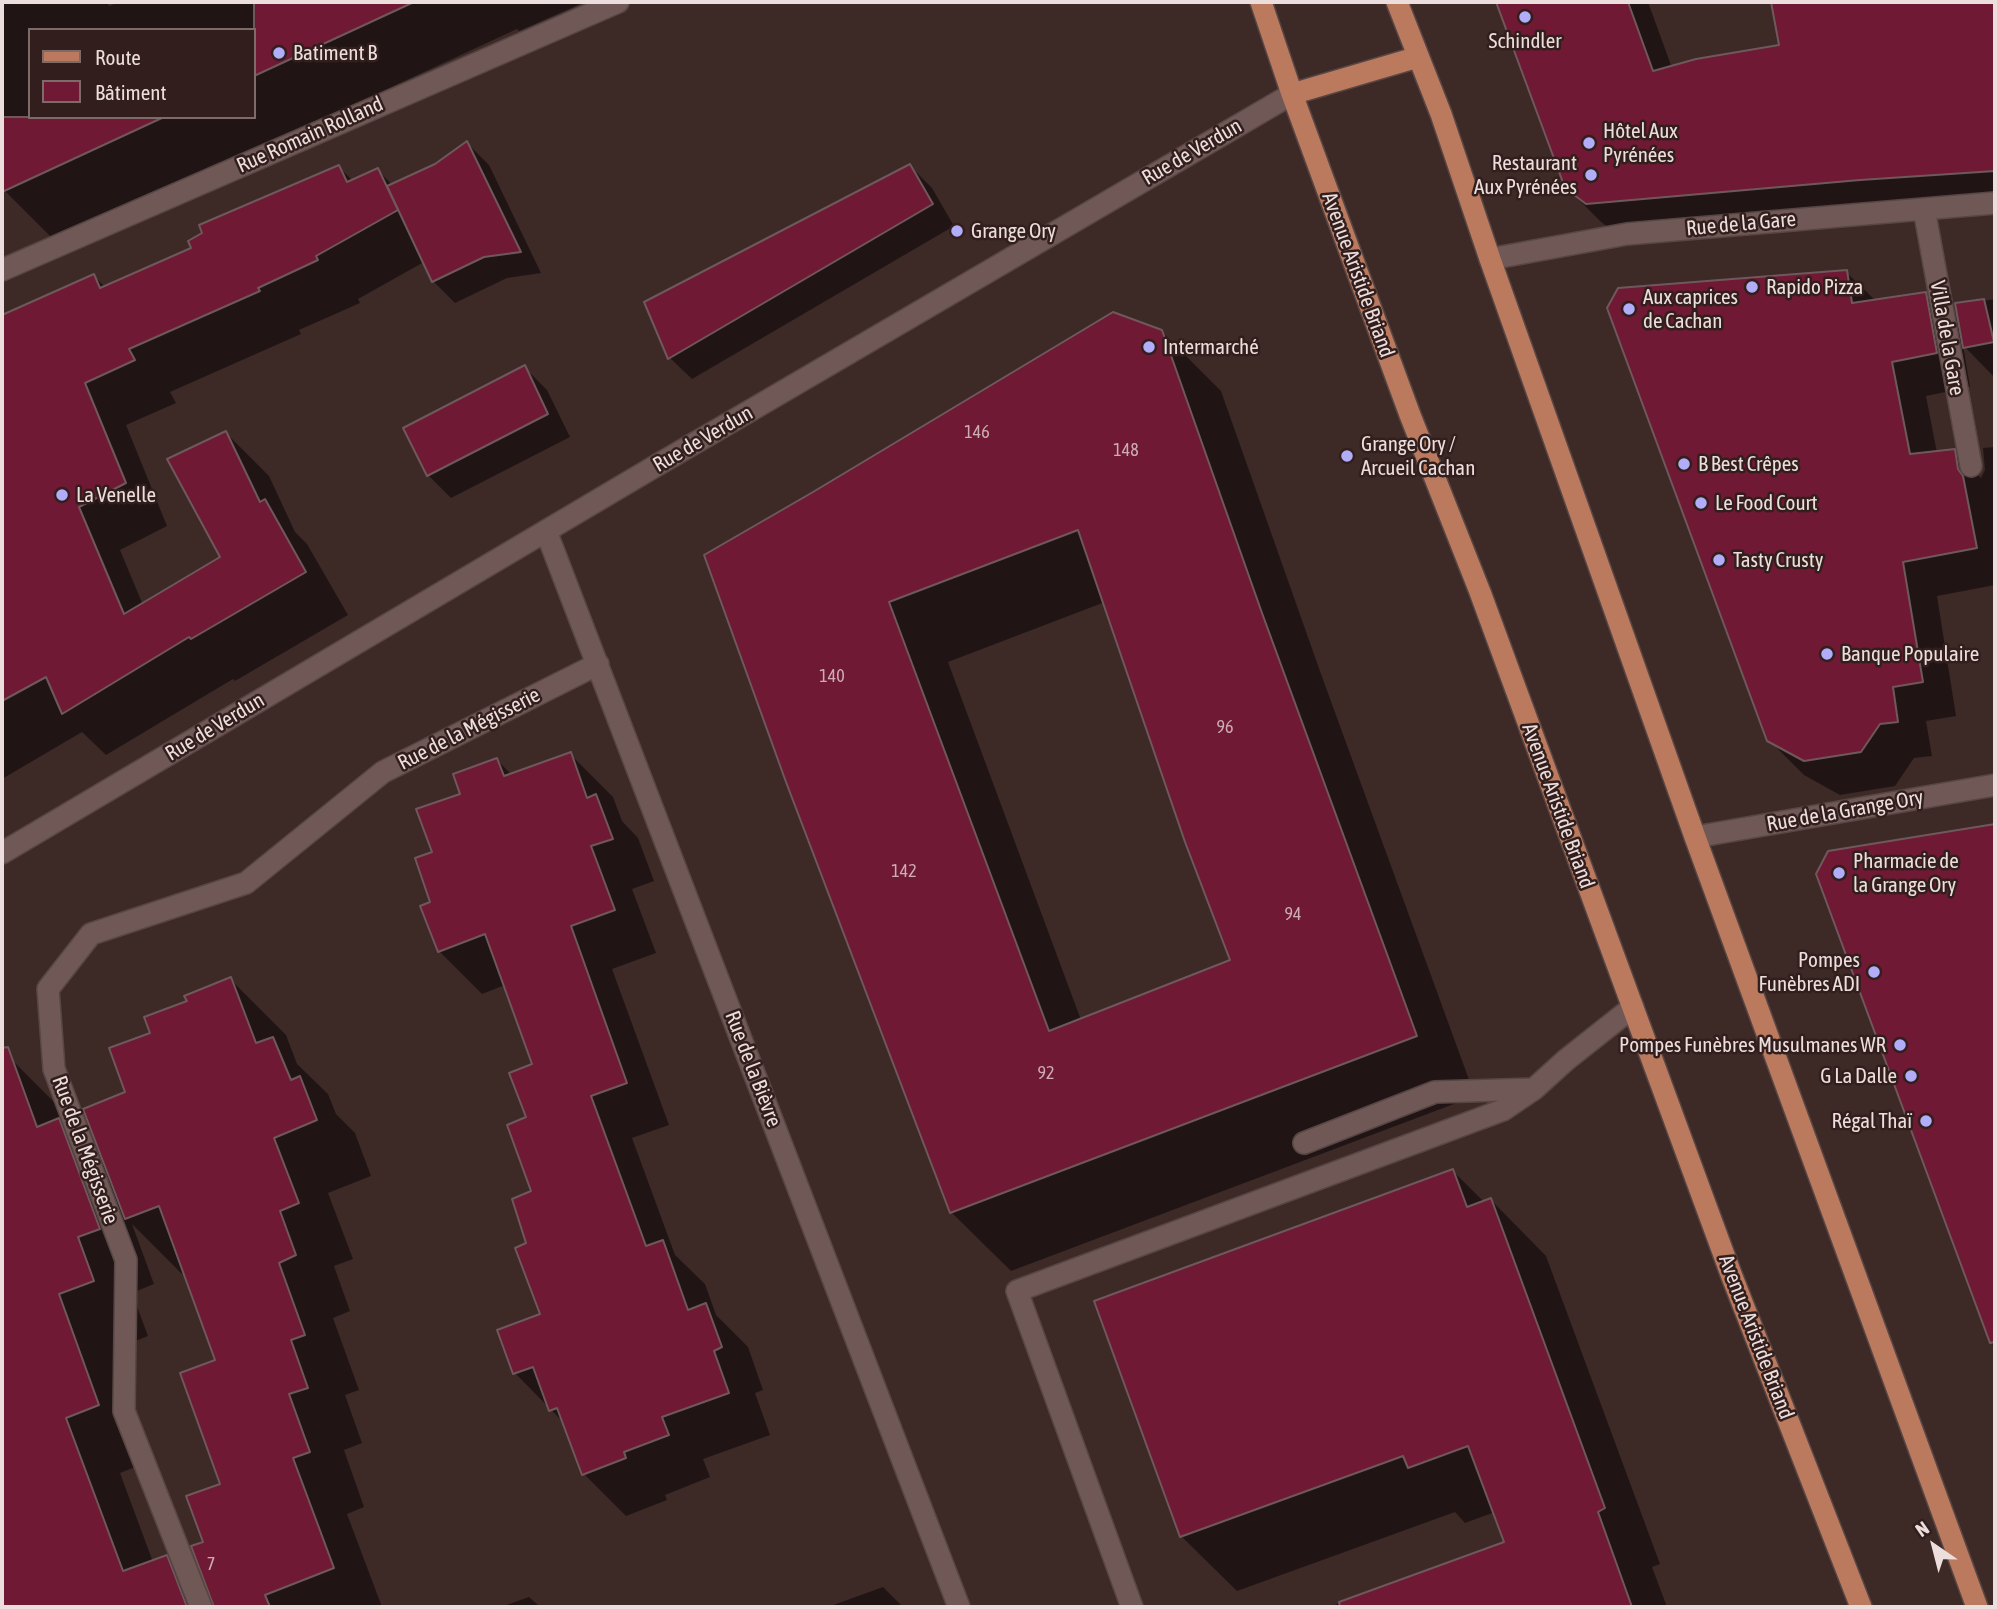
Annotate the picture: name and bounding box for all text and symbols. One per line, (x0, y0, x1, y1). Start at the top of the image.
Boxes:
marker: Schindler (1517, 9, 1533, 25)
legend (28, 28, 256, 119)
place label: Schindler (1489, 28, 1561, 54)
place label: Batiment B (293, 40, 377, 66)
text: Route (95, 45, 141, 69)
marker: Batiment B (271, 45, 287, 61)
text: Bâtiment (95, 80, 166, 104)
street label: Rue Romain Rolland (233, 91, 387, 179)
street label: Rue de Verdun (1138, 113, 1246, 191)
place label: Hôtel Aux Pyrénées (1603, 118, 1678, 168)
marker: Hôtel Aux Pyrénées (1581, 135, 1597, 151)
place label: Restaurant Aux Pyrénées (1474, 150, 1577, 200)
marker: Restaurant Aux Pyrénées (1583, 167, 1599, 183)
street label: Avenue Aristide Briand (1316, 189, 1400, 361)
street label: Rue de la Gare (1685, 207, 1797, 241)
place label: Grange Ory (971, 218, 1056, 244)
marker: Grange Ory (949, 223, 965, 239)
place label: Rapido Pizza (1766, 274, 1863, 300)
marker: Rapido Pizza (1744, 279, 1760, 295)
street label: Villa de la Gare (1925, 279, 1969, 397)
place label: Aux caprices de Cachan (1643, 284, 1738, 334)
marker: Aux caprices de Cachan (1621, 301, 1637, 317)
place label: Intermarché (1163, 334, 1259, 360)
marker: Intermarché (1141, 339, 1157, 355)
street label: Rue de Verdun (649, 400, 757, 478)
house number: 146 (964, 421, 990, 443)
place label: Grange Ory / Arcueil Cachan (1361, 431, 1475, 481)
house number: 148 (1113, 439, 1139, 461)
marker: Grange Ory / Arcueil Cachan (1339, 448, 1355, 464)
place label: B Best Crêpes (1698, 451, 1799, 477)
marker: B Best Crêpes (1676, 456, 1692, 472)
place label: La Venelle (76, 482, 156, 508)
marker: La Venelle (54, 487, 70, 503)
place label: Le Food Court (1715, 490, 1818, 516)
marker: Le Food Court (1693, 495, 1709, 511)
place label: Tasty Crusty (1733, 547, 1823, 573)
marker: Tasty Crusty (1711, 552, 1727, 568)
place label: Banque Populaire (1841, 641, 1979, 667)
marker: Banque Populaire (1819, 646, 1835, 662)
house number: 140 (819, 665, 845, 687)
street label: Rue de la Mégisserie (394, 682, 544, 776)
street label: Rue de Verdun (161, 688, 269, 766)
house number: 96 (1217, 716, 1233, 738)
street label: Avenue Aristide Briand (1516, 720, 1600, 892)
street label: Rue de la Grange Ory (1765, 785, 1925, 837)
place label: Pharmacie de la Grange Ory (1853, 848, 1959, 898)
house number: 142 (891, 860, 917, 882)
marker: Pharmacie de la Grange Ory (1831, 865, 1847, 881)
house number: 94 (1285, 903, 1301, 925)
place label: Pompes Funèbres ADI (1759, 947, 1860, 997)
marker: Pompes Funèbres ADI (1866, 964, 1882, 980)
street label: Rue de la Bièvre (719, 1007, 787, 1131)
place label: Pompes Funèbres Musulmanes WR (1619, 1032, 1886, 1058)
marker: Pompes Funèbres Musulmanes WR (1892, 1037, 1908, 1053)
house number: 92 (1038, 1062, 1054, 1084)
place label: G La Dalle (1820, 1063, 1897, 1089)
marker: G La Dalle (1903, 1068, 1919, 1084)
street label: Rue de la Mégisserie (46, 1072, 124, 1228)
place label: Régal Thaï (1832, 1108, 1912, 1134)
marker: Régal Thaï (1918, 1113, 1934, 1129)
street label: Avenue Aristide Briand (1713, 1251, 1799, 1423)
north arrow (1899, 1511, 1969, 1581)
text: N (1911, 1517, 1933, 1541)
house number: 7 (207, 1553, 215, 1575)

